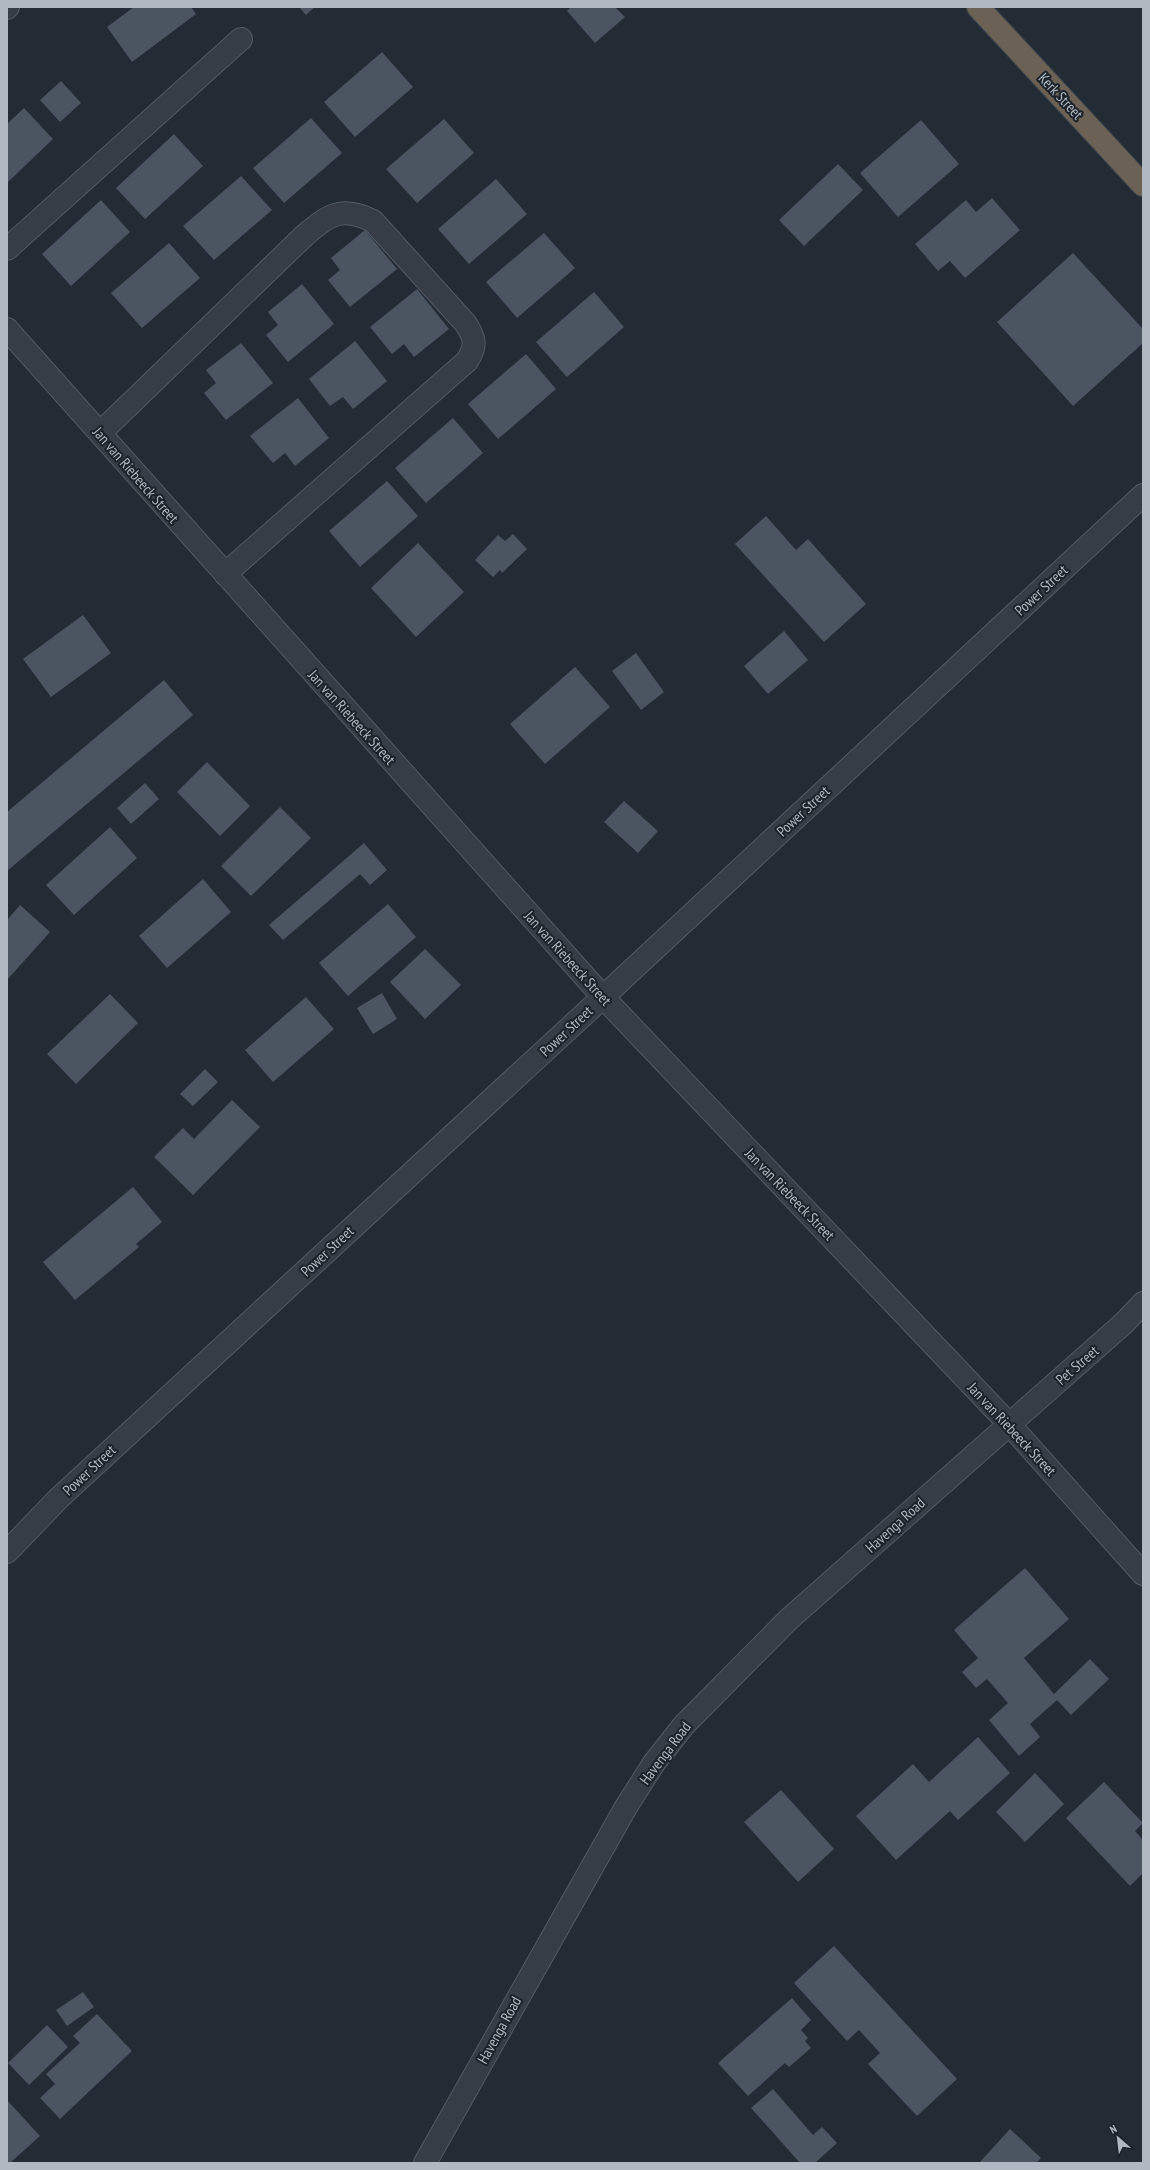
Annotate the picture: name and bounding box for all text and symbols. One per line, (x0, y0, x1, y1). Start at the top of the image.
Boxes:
street label: Kerk Street (1035, 69, 1087, 123)
street label: Jan van Riebeeck Street (88, 422, 183, 527)
street label: Power Street (1010, 561, 1072, 619)
street label: Jan van Riebeeck Street (304, 665, 400, 768)
street label: Power Street (772, 782, 834, 840)
street label: Jan van Riebeeck Street (520, 906, 616, 1009)
street label: Power Street (535, 1002, 597, 1060)
street label: Jan van Riebeeck Street (740, 1143, 839, 1244)
street label: Power Street (296, 1222, 358, 1280)
street label: Pet Street (1052, 1341, 1102, 1389)
street label: Jan van Riebeeck Street (963, 1377, 1060, 1480)
street label: Power Street (58, 1441, 120, 1499)
street label: Havenga Road (861, 1493, 929, 1557)
street label: Havenga Road (635, 1718, 695, 1788)
street label: Havenga Road (473, 1993, 525, 2067)
north arrow (1098, 2118, 1138, 2158)
text: N (1107, 2122, 1119, 2137)

